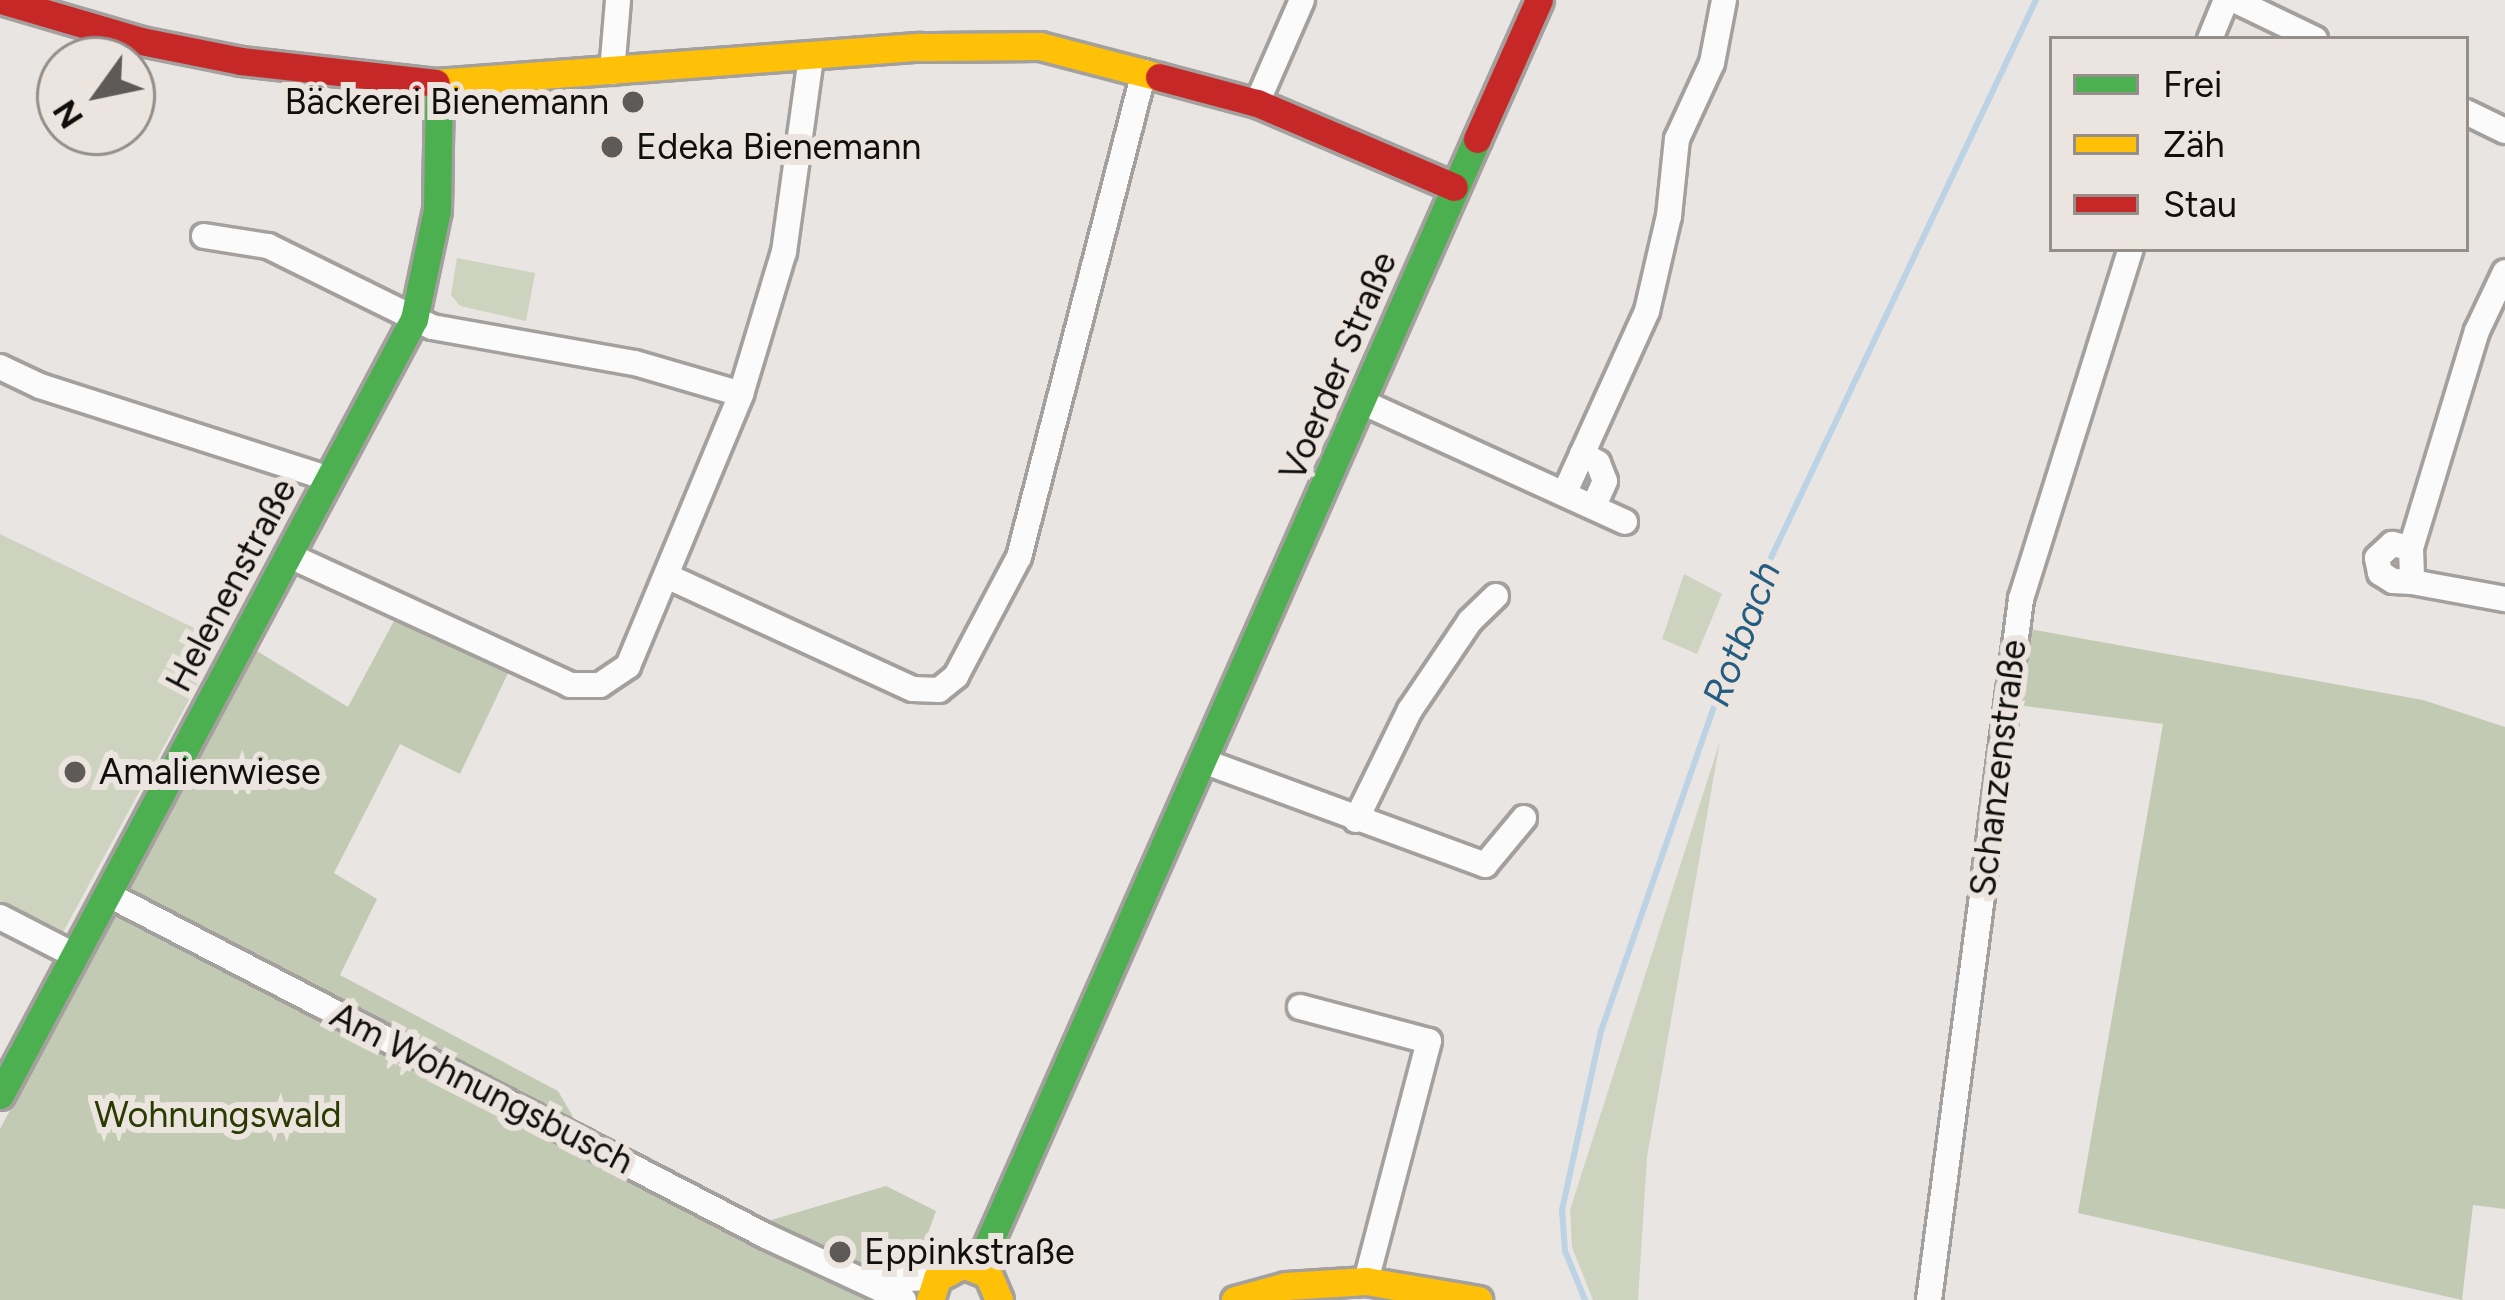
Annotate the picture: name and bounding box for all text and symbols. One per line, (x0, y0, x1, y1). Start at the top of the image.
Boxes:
north arrow (36, 36, 156, 156)
legend (2049, 36, 2469, 252)
text: Frei (2163, 63, 2222, 106)
place label: Bäckerei Bienemann (284, 80, 609, 124)
marker: Bäckerei Bienemann (620, 89, 646, 115)
text: N (45, 93, 91, 136)
text: Zäh (2163, 123, 2225, 166)
place label: Edeka Bienemann (636, 125, 921, 169)
marker: Edeka Bienemann (599, 134, 625, 160)
text: Stau (2163, 183, 2237, 226)
street label: Voerder Straße (1270, 245, 1406, 487)
street label: Helenenstraße (157, 471, 305, 699)
water label: Rotbach (1693, 555, 1791, 713)
street label: Schanzenstraße (1961, 637, 2035, 899)
place label: Amalienwiese (99, 750, 321, 794)
marker: Amalienwiese (62, 759, 88, 785)
street label: Am Wohnungsbusch (324, 993, 640, 1183)
park label: Wohnungswald (94, 1093, 342, 1137)
place label: Eppinkstraße (864, 1230, 1075, 1274)
marker: Eppinkstraße (827, 1239, 853, 1265)

